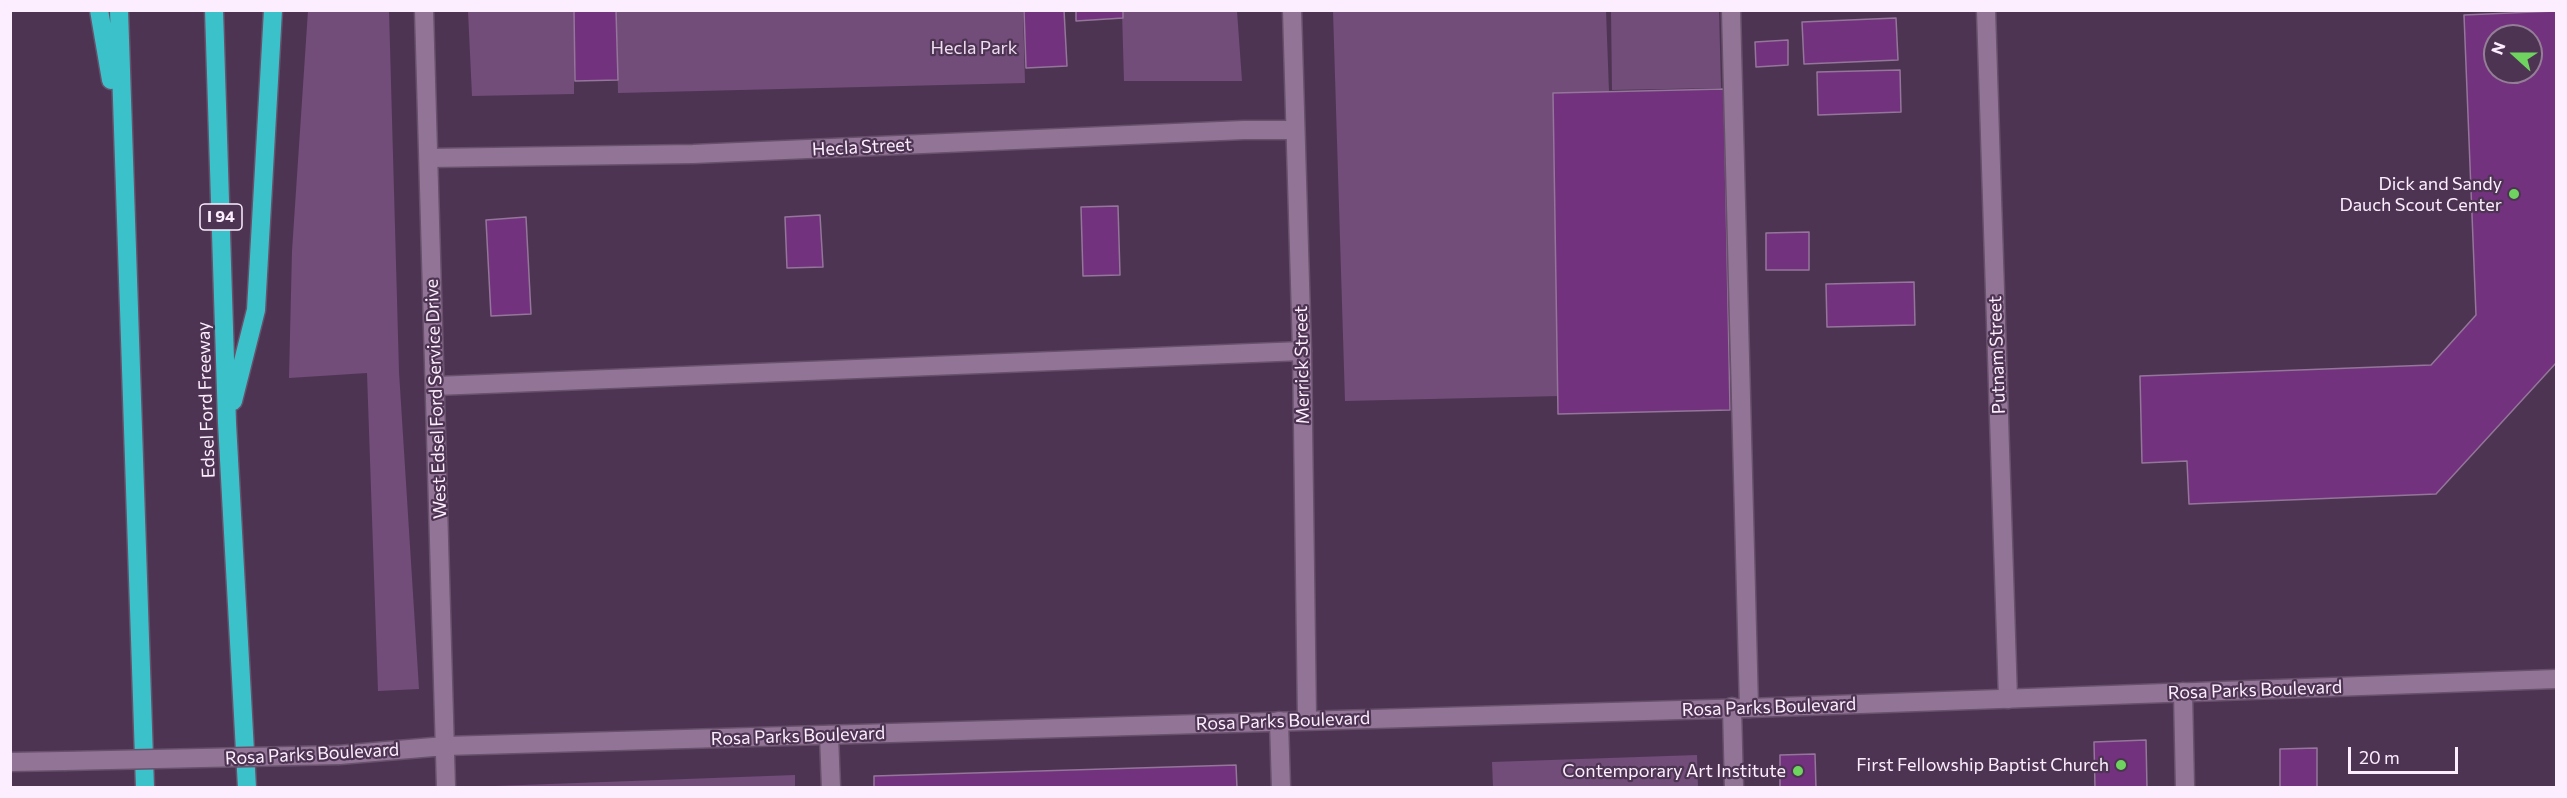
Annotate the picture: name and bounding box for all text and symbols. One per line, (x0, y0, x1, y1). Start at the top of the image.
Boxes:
north arrow (2483, 24, 2543, 84)
park label: Hecla Park (931, 37, 1017, 59)
text: N (2487, 39, 2509, 57)
street label: Hecla Street (811, 134, 913, 160)
place label: Dick and Sandy Dauch Scout Center (2339, 173, 2502, 216)
marker: Dick and Sandy Dauch Scout Center (2507, 187, 2521, 201)
road number: I 94 (200, 204, 242, 230)
street label: West Edsel Ford Service Drive (421, 279, 451, 519)
street label: Putnam Street (1984, 295, 2010, 415)
street label: Merrick Street (1290, 305, 1314, 425)
street label: Edsel Ford Freeway (192, 321, 220, 479)
street label: Rosa Parks Boulevard (2167, 676, 2343, 704)
street label: Rosa Parks Boulevard (1681, 693, 1857, 721)
street label: Rosa Parks Boulevard (1195, 707, 1371, 735)
street label: Rosa Parks Boulevard (710, 722, 886, 750)
scale bar (2351, 735, 2460, 773)
street label: Rosa Parks Boulevard (224, 739, 400, 769)
text: 20 m (2359, 746, 2400, 768)
place label: First Fellowship Baptist Church (1856, 754, 2109, 776)
marker: First Fellowship Baptist Church (2114, 758, 2128, 772)
place label: Contemporary Art Institute (1562, 760, 1786, 782)
marker: Contemporary Art Institute (1791, 764, 1805, 778)

